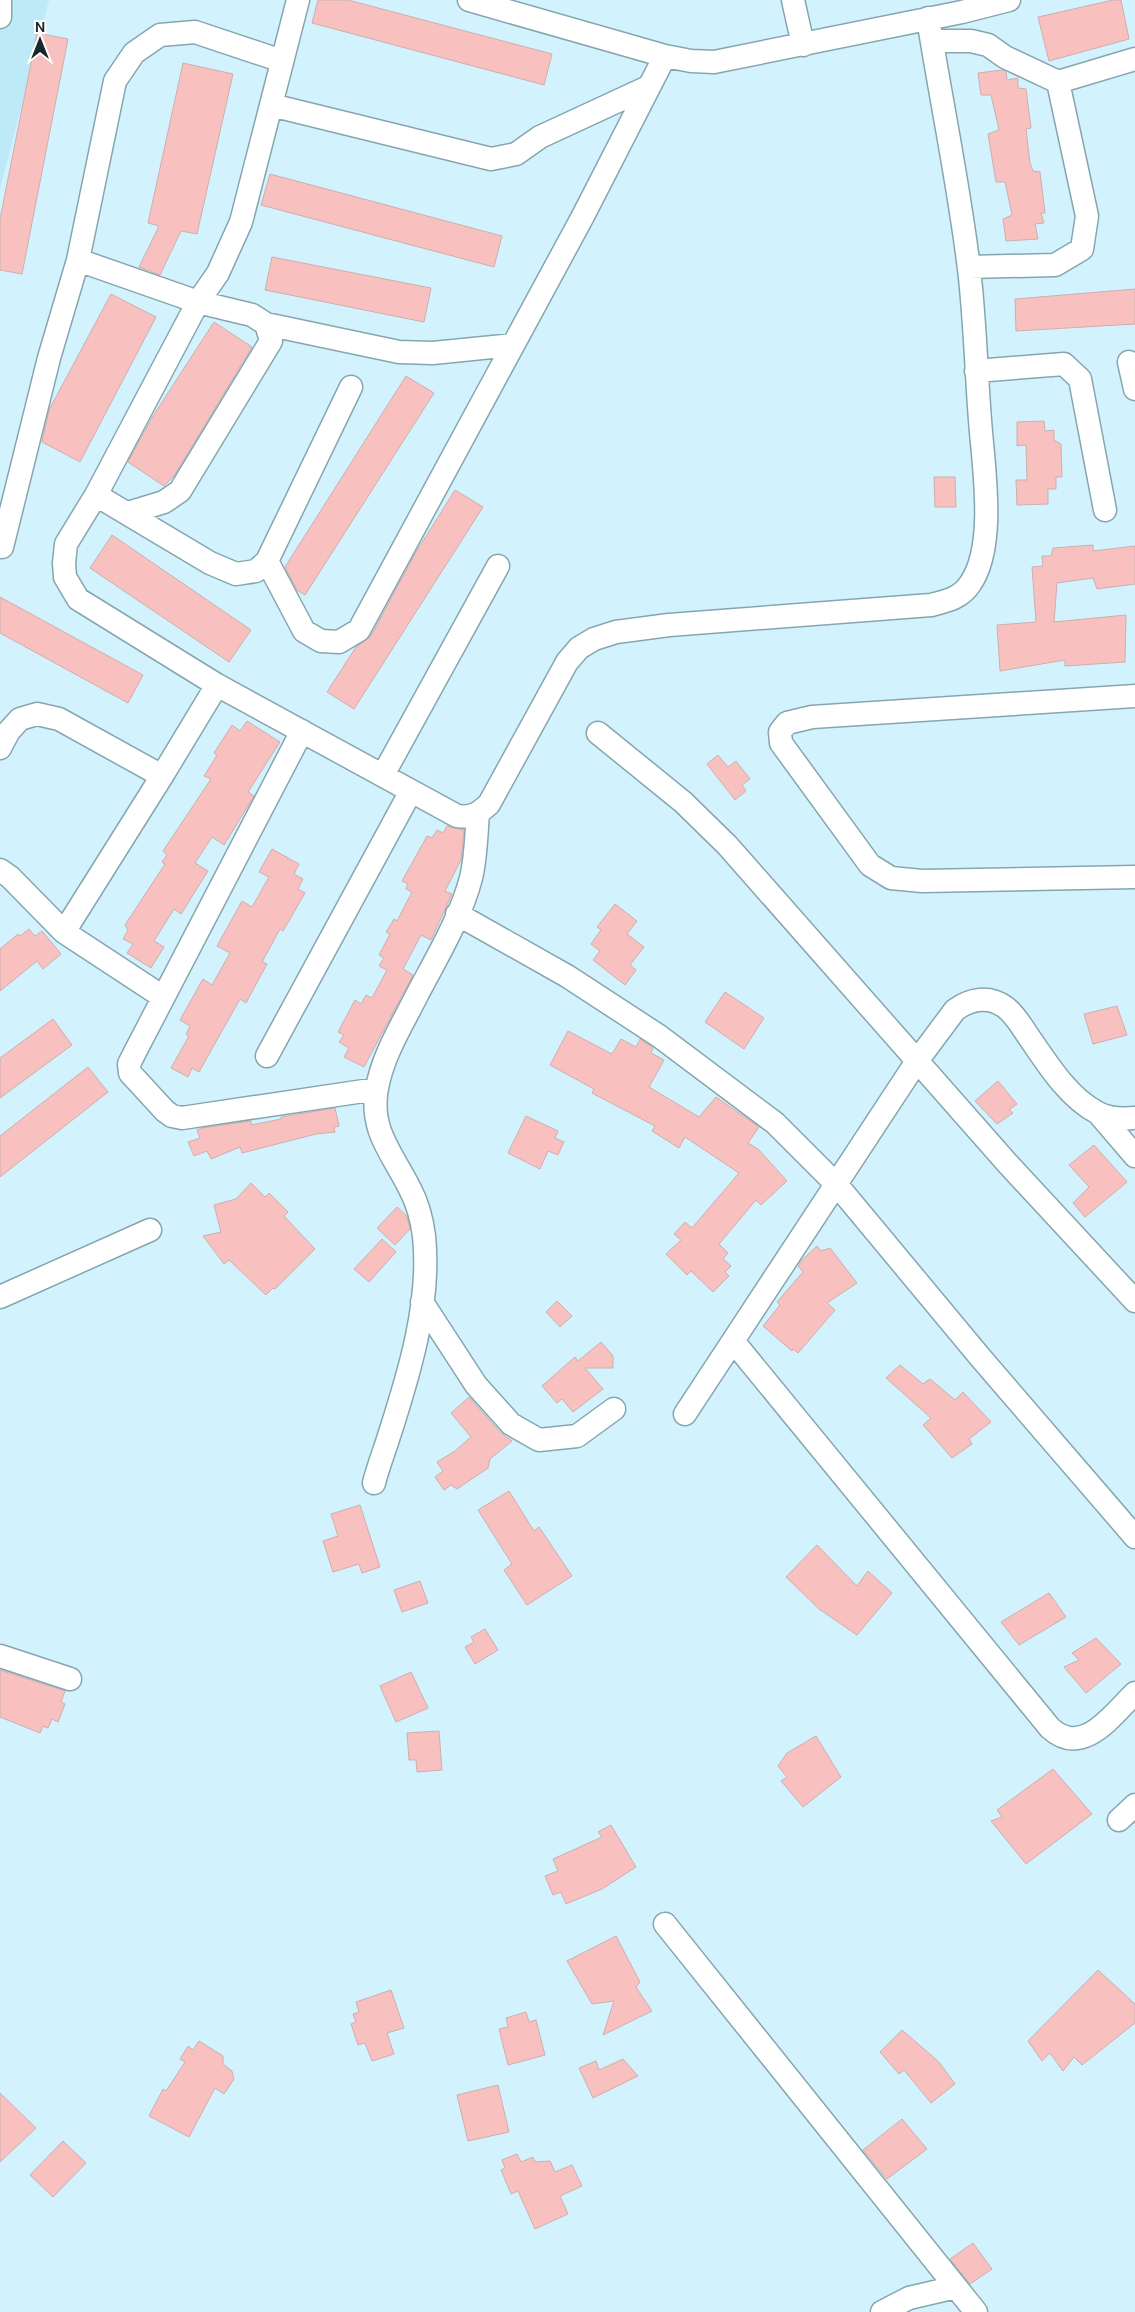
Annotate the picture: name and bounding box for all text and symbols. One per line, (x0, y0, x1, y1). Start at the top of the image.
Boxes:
north arrow (15, 15, 65, 65)
text: N (35, 18, 45, 36)

